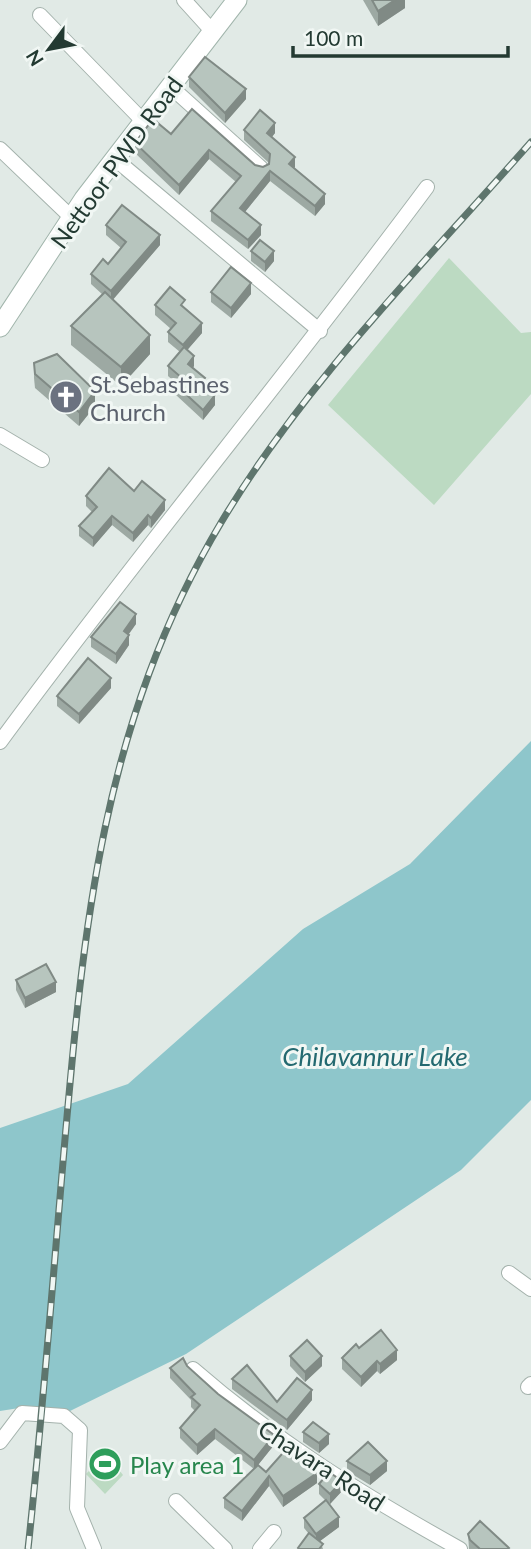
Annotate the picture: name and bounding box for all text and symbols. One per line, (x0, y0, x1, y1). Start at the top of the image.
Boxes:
north arrow (14, 14, 84, 84)
scale bar (293, 14, 508, 58)
text: 100 m (304, 25, 363, 50)
text: N (21, 46, 48, 71)
street label: Nettoor PWD Road (44, 70, 188, 254)
place label: St.Sebastines Church (90, 369, 229, 426)
church icon: St.Sebastines Church (47, 378, 85, 416)
water label: Chilavannur Lake (282, 1040, 468, 1072)
street label: Chavara Road (253, 1413, 391, 1517)
sports icon: Play area 1 (86, 1445, 124, 1483)
place label: Play area 1 (130, 1450, 244, 1479)

